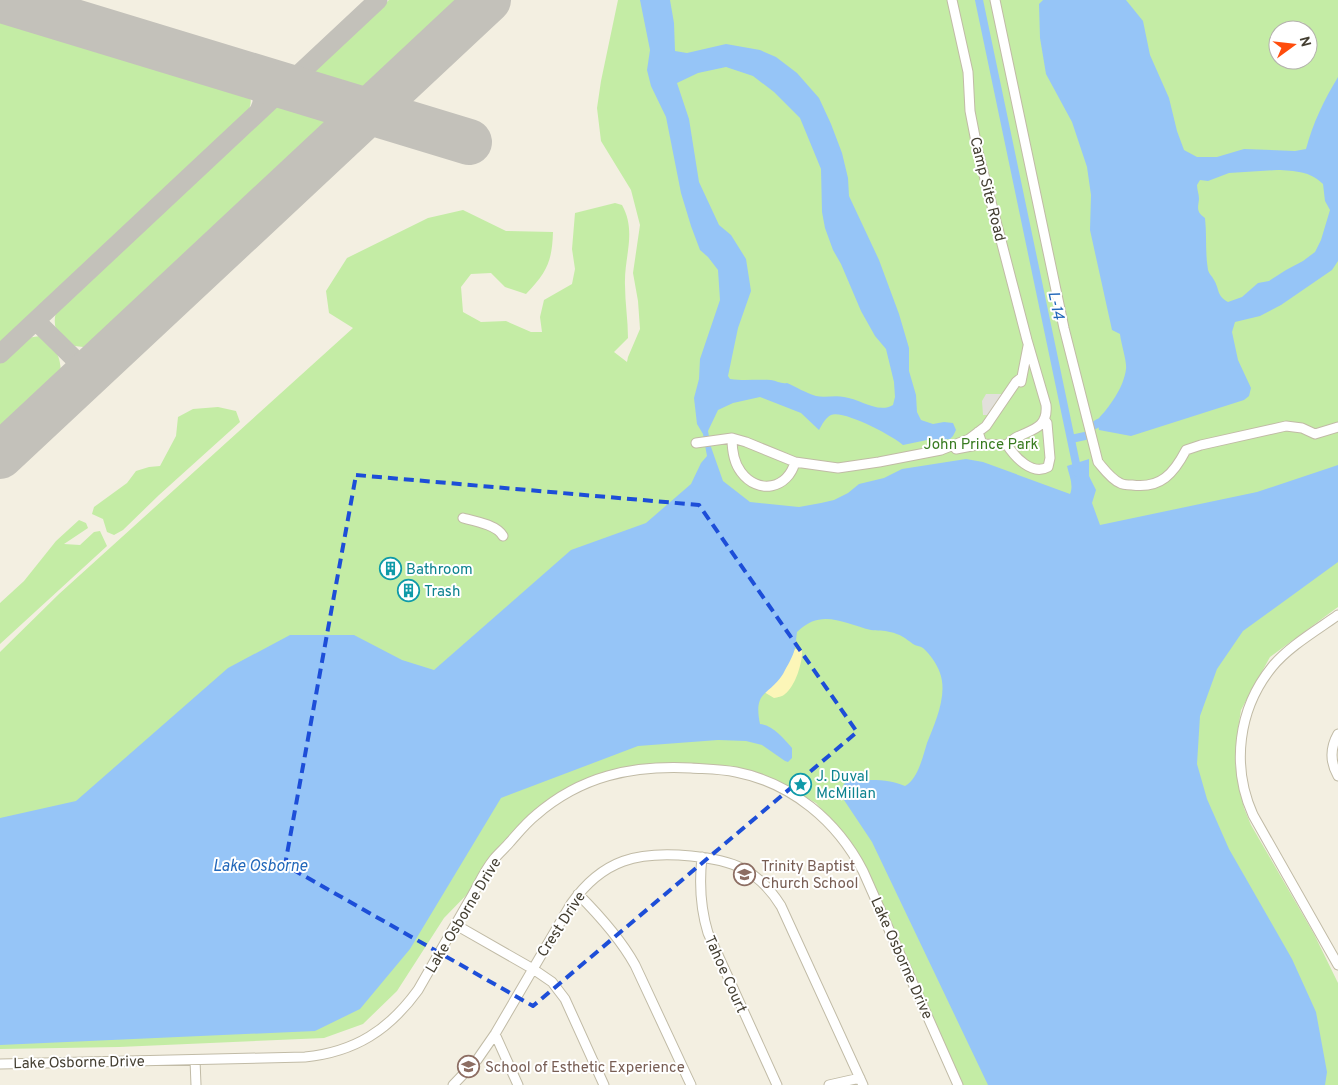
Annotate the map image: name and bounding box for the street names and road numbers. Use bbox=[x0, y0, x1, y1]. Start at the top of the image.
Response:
street label: Camp Site Road bbox=[964, 135, 1009, 244]
street label: Lake Osborne Drive bbox=[422, 855, 506, 977]
street label: Crest Drive bbox=[534, 888, 591, 961]
street label: Lake Osborne Drive bbox=[865, 895, 936, 1023]
street label: Tahoe Court bbox=[699, 933, 750, 1016]
street label: Lake Osborne Drive bbox=[13, 1053, 145, 1074]

